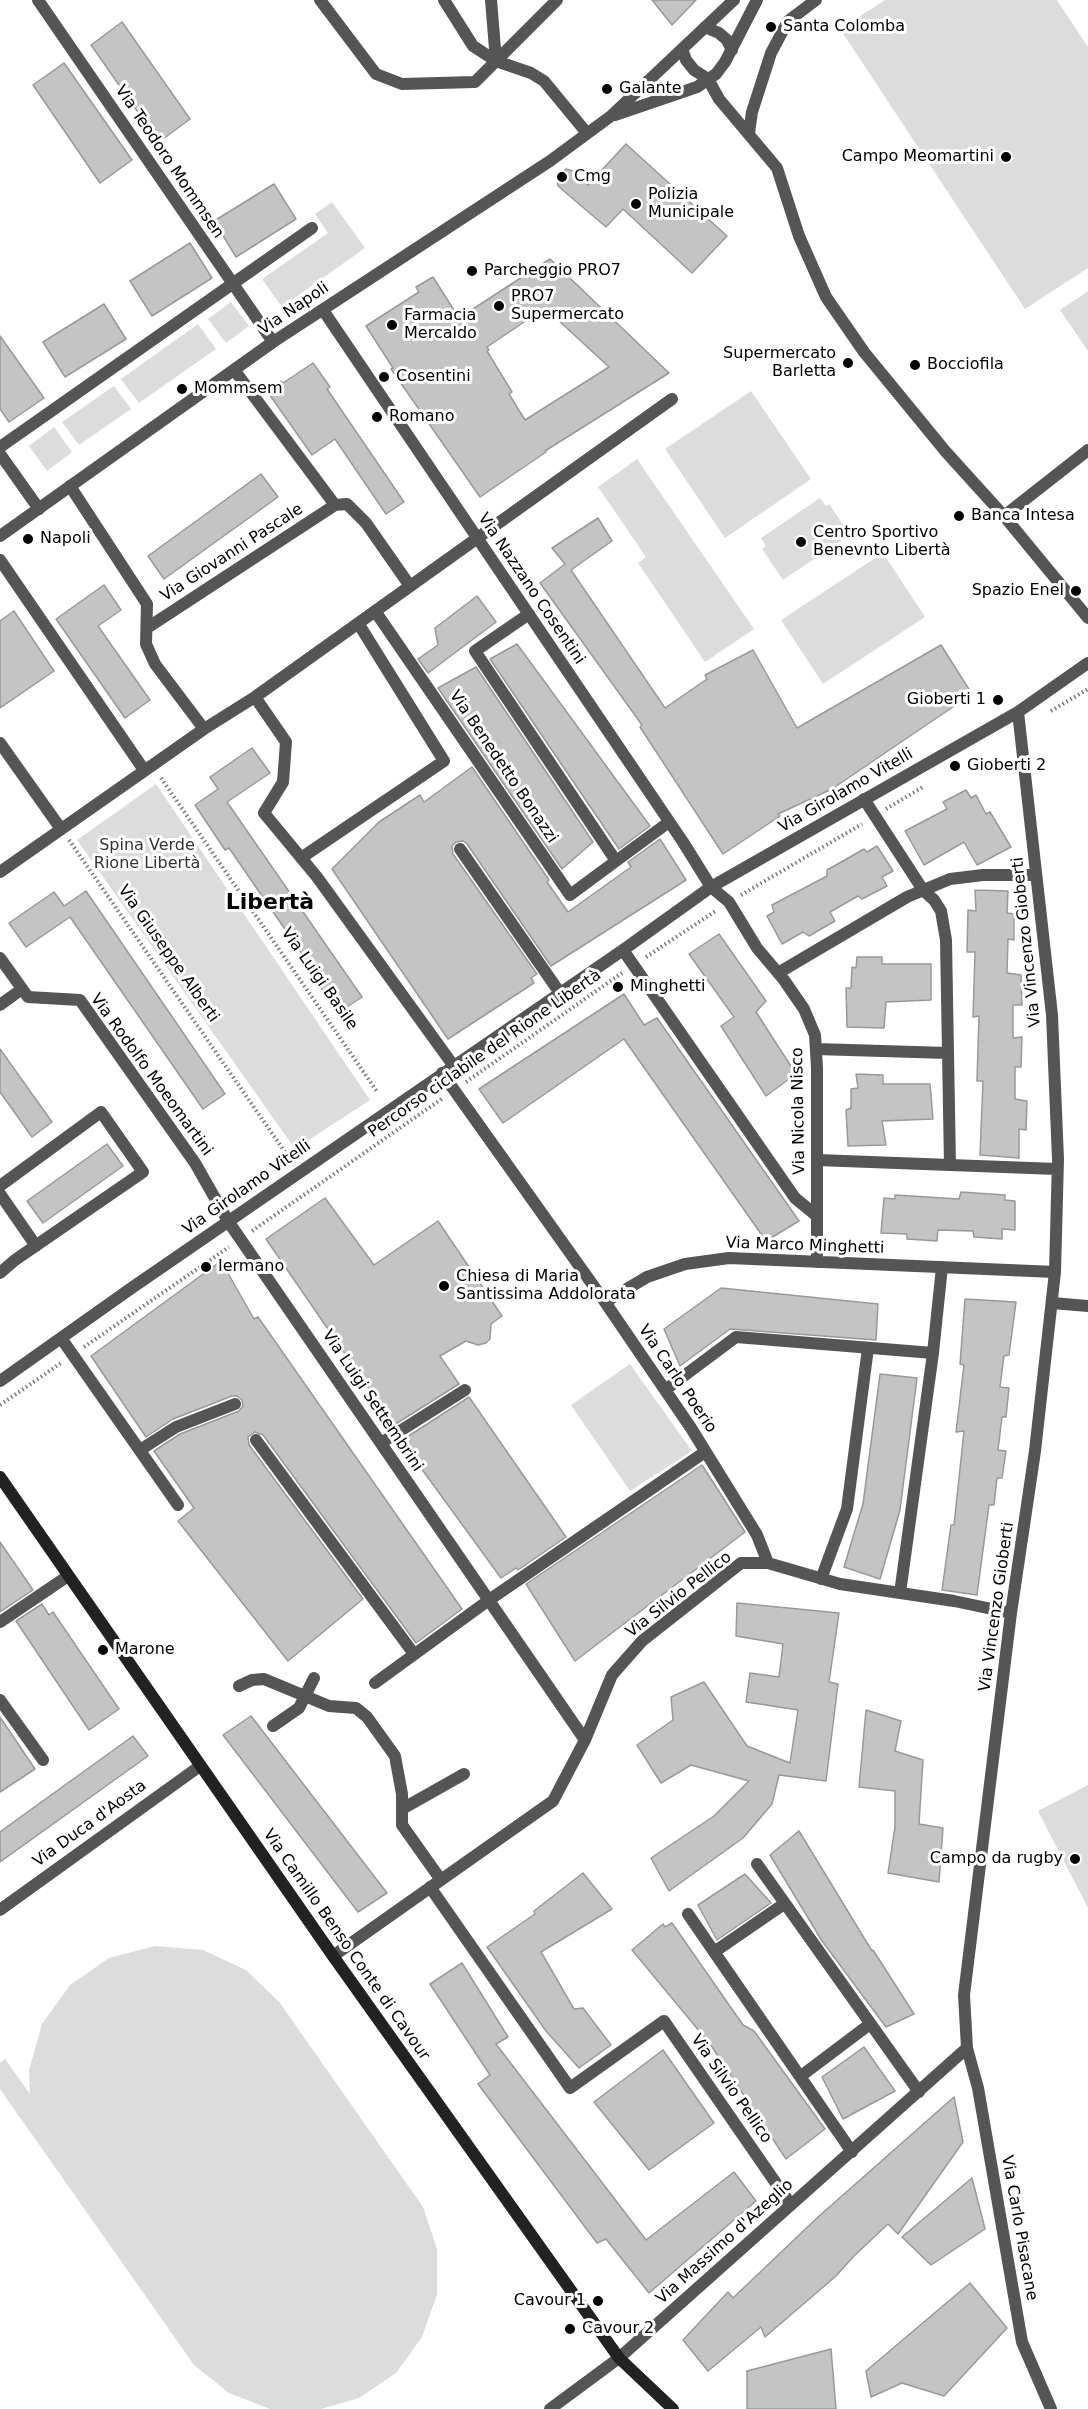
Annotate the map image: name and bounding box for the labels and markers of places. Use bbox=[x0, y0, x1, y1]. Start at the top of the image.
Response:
place label: Santa Colomba bbox=[783, 17, 905, 37]
marker: Santa Colomba bbox=[764, 20, 778, 34]
place label: Galante bbox=[619, 79, 682, 99]
marker: Galante bbox=[600, 82, 614, 96]
place label: Campo Meomartini bbox=[842, 147, 994, 167]
marker: Campo Meomartini bbox=[999, 150, 1013, 164]
place label: Cmg bbox=[574, 167, 611, 187]
marker: Cmg bbox=[555, 170, 569, 184]
place label: Polizia Municipale bbox=[648, 185, 734, 223]
marker: Polizia Municipale bbox=[629, 197, 643, 211]
place label: Parcheggio PRO7 bbox=[484, 261, 621, 281]
marker: Parcheggio PRO7 bbox=[465, 264, 479, 278]
place label: PRO7 Supermercato bbox=[511, 287, 624, 325]
marker: PRO7 Supermercato bbox=[492, 299, 506, 313]
place label: Farmacia Mercaldo bbox=[404, 306, 477, 344]
marker: Farmacia Mercaldo bbox=[385, 318, 399, 332]
place label: Supermercato Barletta bbox=[723, 344, 836, 382]
place label: Bocciofila bbox=[927, 355, 1004, 375]
marker: Supermercato Barletta bbox=[841, 356, 855, 370]
marker: Bocciofila bbox=[908, 358, 922, 372]
place label: Cosentini bbox=[396, 367, 471, 387]
marker: Cosentini bbox=[377, 370, 391, 384]
place label: Mommsem bbox=[194, 379, 283, 399]
marker: Mommsem bbox=[175, 382, 189, 396]
place label: Romano bbox=[389, 407, 455, 427]
marker: Romano bbox=[370, 410, 384, 424]
place label: Banca Intesa bbox=[971, 506, 1075, 526]
marker: Banca Intesa bbox=[952, 509, 966, 523]
place label: Centro Sportivo Benevnto Libertà bbox=[813, 523, 951, 561]
place label: Napoli bbox=[40, 529, 91, 549]
marker: Napoli bbox=[21, 532, 35, 546]
marker: Centro Sportivo Benevnto Libertà bbox=[794, 535, 808, 549]
place label: Spazio Enel bbox=[972, 581, 1064, 601]
marker: Spazio Enel bbox=[1069, 584, 1083, 598]
place label: Gioberti 1 bbox=[907, 690, 986, 710]
marker: Gioberti 1 bbox=[991, 693, 1005, 707]
place label: Gioberti 2 bbox=[967, 756, 1046, 776]
marker: Gioberti 2 bbox=[948, 759, 962, 773]
place label: Minghetti bbox=[630, 977, 706, 997]
marker: Minghetti bbox=[611, 980, 625, 994]
place label: Iermano bbox=[218, 1257, 284, 1277]
marker: Iermano bbox=[199, 1260, 213, 1274]
place label: Chiesa di Maria Santissima Addolorata bbox=[456, 1267, 636, 1305]
marker: Chiesa di Maria Santissima Addolorata bbox=[437, 1279, 451, 1293]
place label: Marone bbox=[115, 1640, 175, 1660]
marker: Marone bbox=[96, 1643, 110, 1657]
place label: Campo da rugby bbox=[930, 1849, 1063, 1869]
marker: Campo da rugby bbox=[1068, 1852, 1082, 1866]
place label: Cavour 1 bbox=[514, 2291, 586, 2311]
marker: Cavour 1 bbox=[591, 2294, 605, 2308]
place label: Cavour 2 bbox=[582, 2319, 654, 2339]
marker: Cavour 2 bbox=[563, 2322, 577, 2336]

